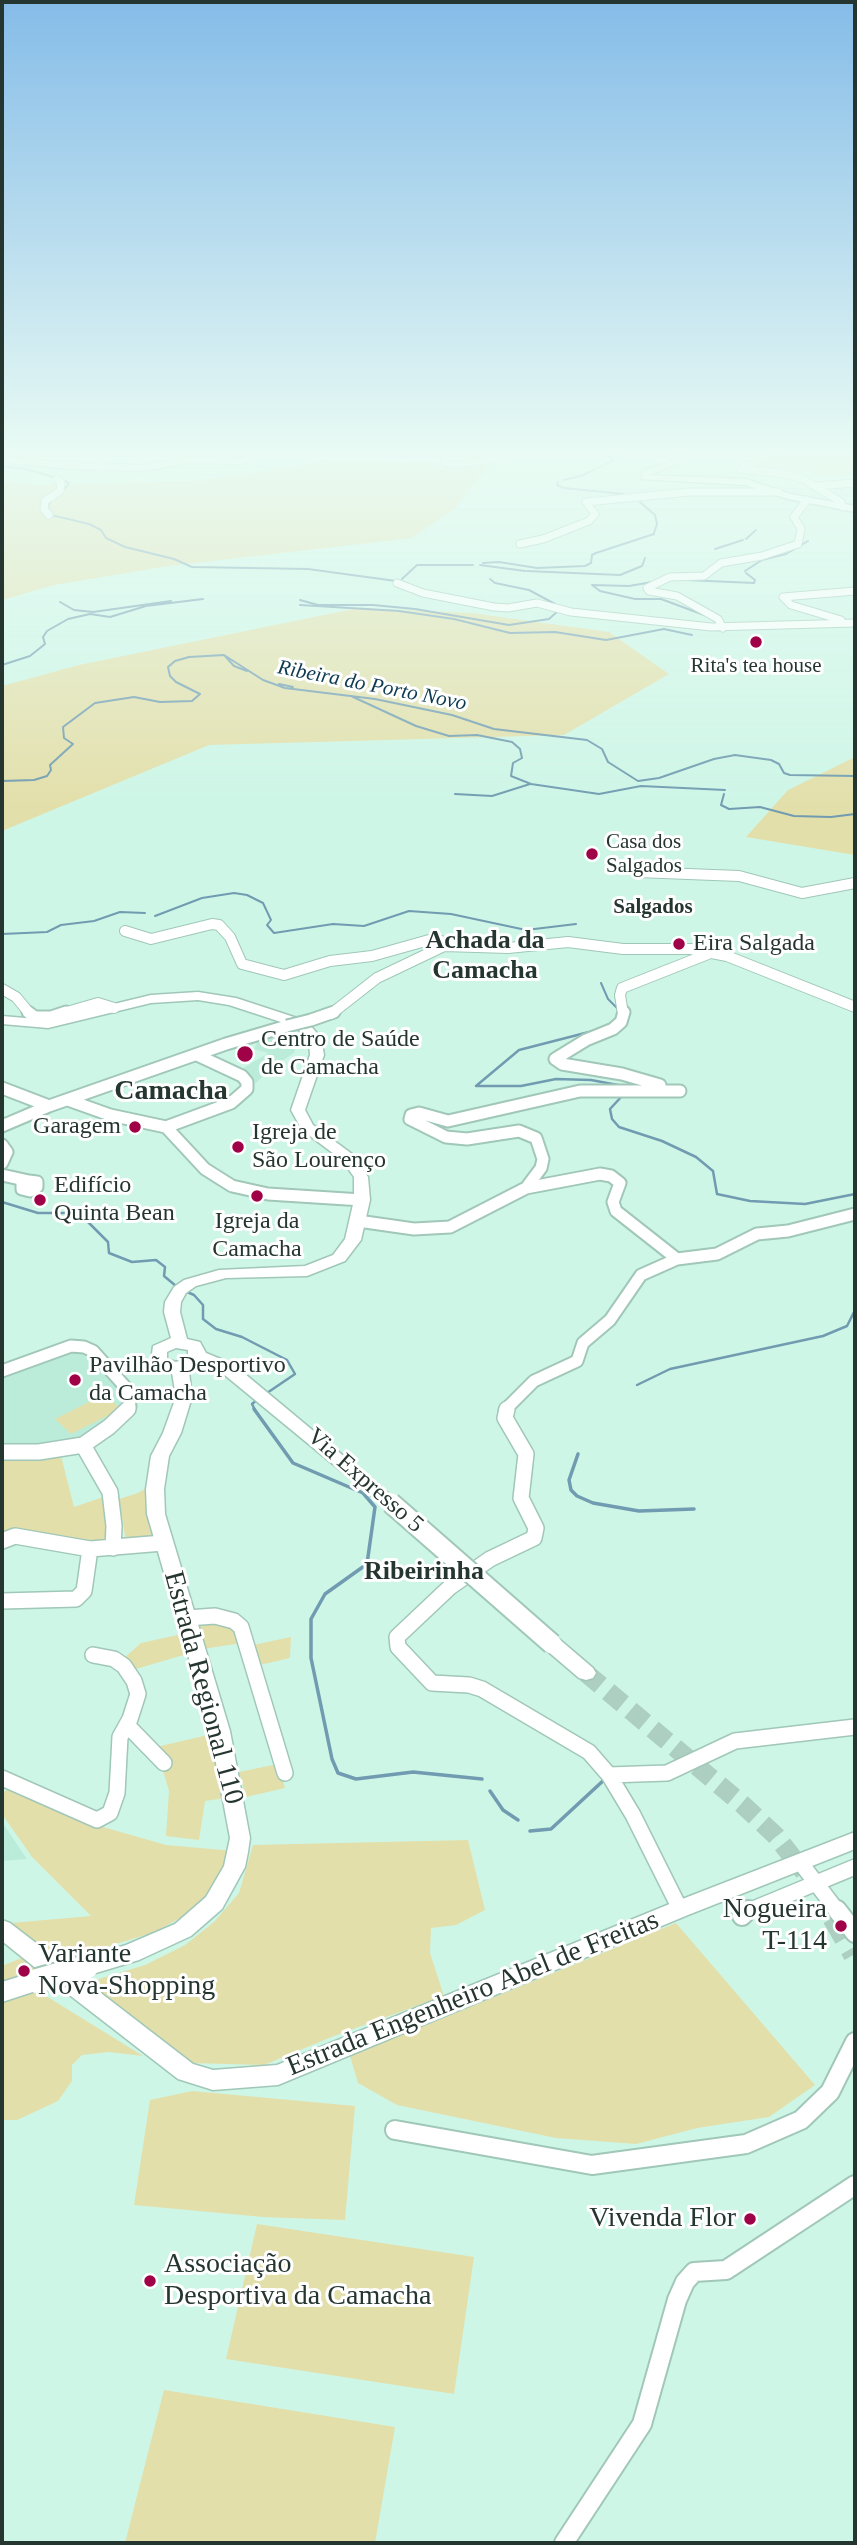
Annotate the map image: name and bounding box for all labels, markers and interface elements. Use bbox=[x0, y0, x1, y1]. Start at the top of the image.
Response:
marker: Rita's tea house bbox=[748, 634, 764, 650]
place label: Rita's tea house bbox=[691, 653, 821, 679]
water label: Ribeira do Porto Novo bbox=[275, 655, 469, 717]
place label: Casa dos Salgados bbox=[606, 829, 682, 879]
marker: Casa dos Salgados bbox=[584, 846, 600, 862]
district label: Salgados bbox=[613, 895, 693, 921]
district label: Achada da Camacha bbox=[425, 925, 545, 986]
place label: Eira Salgada bbox=[693, 930, 815, 958]
marker: Eira Salgada bbox=[671, 936, 687, 952]
place label: Centro de Saúde de Camacha bbox=[261, 1026, 420, 1082]
marker: Centro de Saúde de Camacha bbox=[235, 1044, 255, 1064]
district label: Camacha bbox=[114, 1075, 228, 1109]
place label: Garagem bbox=[33, 1113, 121, 1141]
marker: Garagem bbox=[127, 1119, 143, 1135]
place label: Igreja de São Lourenço bbox=[252, 1119, 386, 1175]
marker: Igreja de São Lourenço bbox=[230, 1139, 246, 1155]
place label: Edifício Quinta Bean bbox=[54, 1172, 175, 1228]
marker: Igreja da Camacha bbox=[249, 1188, 265, 1204]
marker: Edifício Quinta Bean bbox=[32, 1192, 48, 1208]
place label: Igreja da Camacha bbox=[212, 1208, 302, 1264]
place label: Pavilhão Desportivo da Camacha bbox=[89, 1352, 286, 1408]
marker: Pavilhão Desportivo da Camacha bbox=[67, 1372, 83, 1388]
street label: Via Expresso 5 bbox=[301, 1423, 429, 1539]
district label: Ribeirinha bbox=[364, 1556, 484, 1588]
street label: Estrada Regional 110 bbox=[156, 1568, 250, 1808]
place label: Nogueira T-114 bbox=[723, 1893, 827, 1959]
street label: Estrada Engenheiro Abel de Freitas bbox=[282, 1904, 664, 2084]
marker: Nogueira T-114 bbox=[833, 1918, 849, 1934]
place label: Variante Nova-Shopping bbox=[38, 1938, 215, 2004]
marker: Variante Nova-Shopping bbox=[16, 1963, 32, 1979]
place label: Vivenda Flor bbox=[589, 2202, 736, 2236]
marker: Vivenda Flor bbox=[742, 2211, 758, 2227]
place label: Associação Desportiva da Camacha bbox=[164, 2248, 431, 2314]
marker: Associação Desportiva da Camacha bbox=[142, 2273, 158, 2289]

